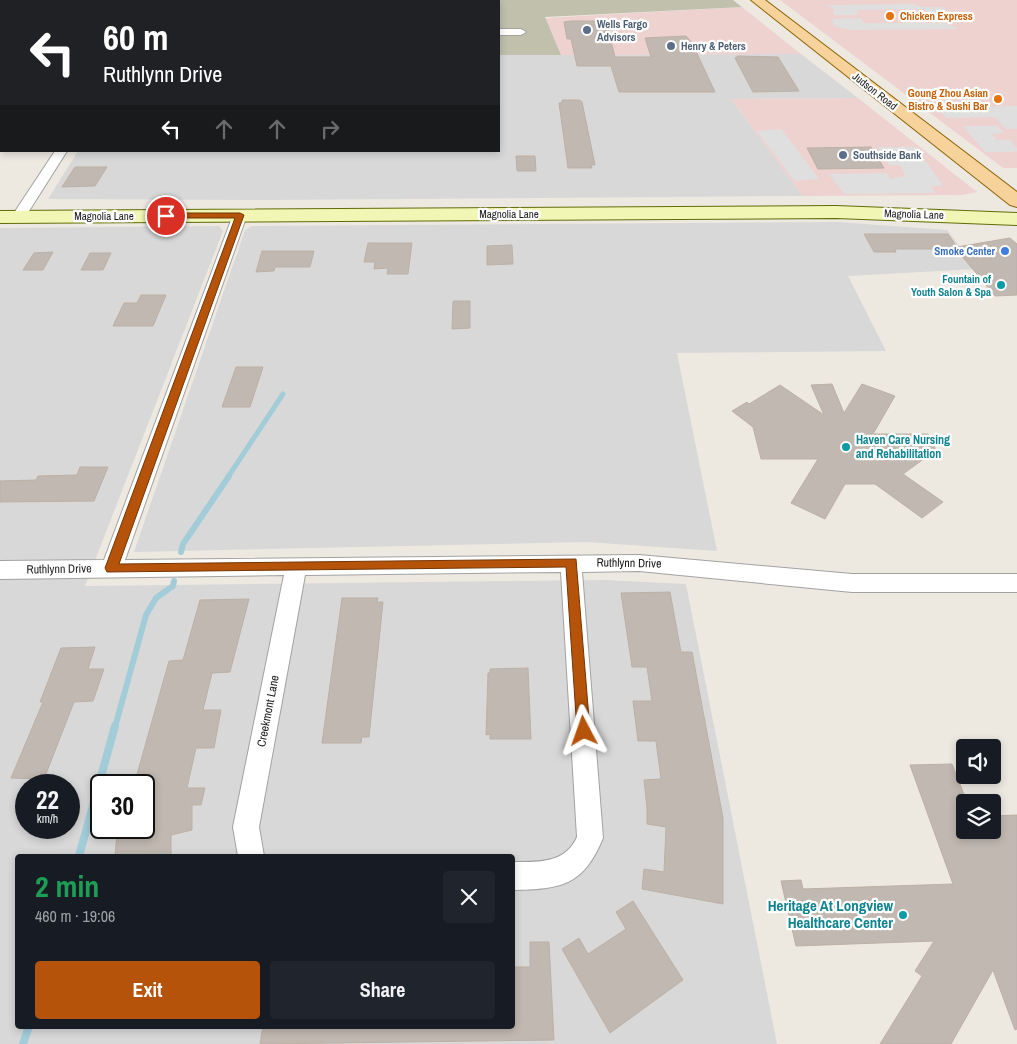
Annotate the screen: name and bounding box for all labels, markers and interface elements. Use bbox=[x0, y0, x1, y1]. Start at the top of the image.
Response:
place label: Chicken Express bbox=[900, 9, 973, 23]
marker: Chicken Express bbox=[884, 10, 896, 22]
text: 60 m bbox=[103, 14, 168, 61]
place label: Wells Fargo Advisors bbox=[597, 17, 648, 44]
icon: left bbox=[20, 20, 85, 85]
marker: Wells Fargo Advisors bbox=[581, 24, 593, 36]
place label: Henry & Peters bbox=[681, 39, 746, 53]
marker: Henry & Peters bbox=[665, 40, 677, 52]
text: Ruthlynn Drive bbox=[103, 59, 222, 89]
street label: Judson Road bbox=[850, 69, 900, 113]
place label: Goung Zhou Asian Bistro & Sushi Bar bbox=[908, 86, 988, 113]
marker: Goung Zhou Asian Bistro & Sushi Bar bbox=[992, 93, 1004, 105]
icon: left bbox=[157, 115, 185, 143]
icon: ahead bbox=[210, 115, 238, 143]
icon: ahead bbox=[263, 115, 291, 143]
icon: right bbox=[316, 115, 344, 143]
place label: Southside Bank bbox=[853, 148, 922, 162]
marker: Southside Bank bbox=[837, 149, 849, 161]
pin bbox=[145, 195, 187, 237]
icon: arrive bbox=[152, 202, 180, 230]
street label: Magnolia Lane bbox=[884, 206, 944, 222]
street label: Magnolia Lane bbox=[479, 207, 539, 221]
street label: Magnolia Lane bbox=[74, 209, 134, 223]
place label: Smoke Center bbox=[934, 244, 995, 258]
marker: Smoke Center bbox=[999, 245, 1011, 257]
place label: Fountain of Youth Salon & Spa bbox=[911, 272, 991, 299]
marker: Fountain of Youth Salon & Spa bbox=[995, 279, 1007, 291]
place label: Haven Care Nursing and Rehabilitation bbox=[856, 432, 950, 462]
marker: Haven Care Nursing and Rehabilitation bbox=[840, 441, 852, 453]
street label: Ruthlynn Drive bbox=[596, 554, 662, 572]
street label: Ruthlynn Drive bbox=[26, 560, 92, 578]
street label: Creekmont Lane bbox=[253, 674, 283, 748]
position arrow bbox=[557, 704, 609, 756]
map controls bbox=[956, 739, 1001, 839]
button: sound bbox=[956, 739, 1001, 784]
speed limit sign: 30 bbox=[90, 774, 155, 839]
text: 22 bbox=[36, 783, 59, 817]
button: layers bbox=[956, 794, 1001, 839]
text: km/h bbox=[37, 811, 58, 827]
text: 2 min bbox=[35, 866, 99, 906]
button: close bbox=[443, 871, 495, 923]
place label: Heritage At Longview Healthcare Center bbox=[768, 895, 893, 933]
text: 460 m · 19:06 bbox=[35, 905, 115, 927]
marker: Heritage At Longview Healthcare Center bbox=[897, 909, 909, 921]
button: Exit bbox=[35, 961, 260, 1019]
button: Share bbox=[270, 961, 495, 1019]

